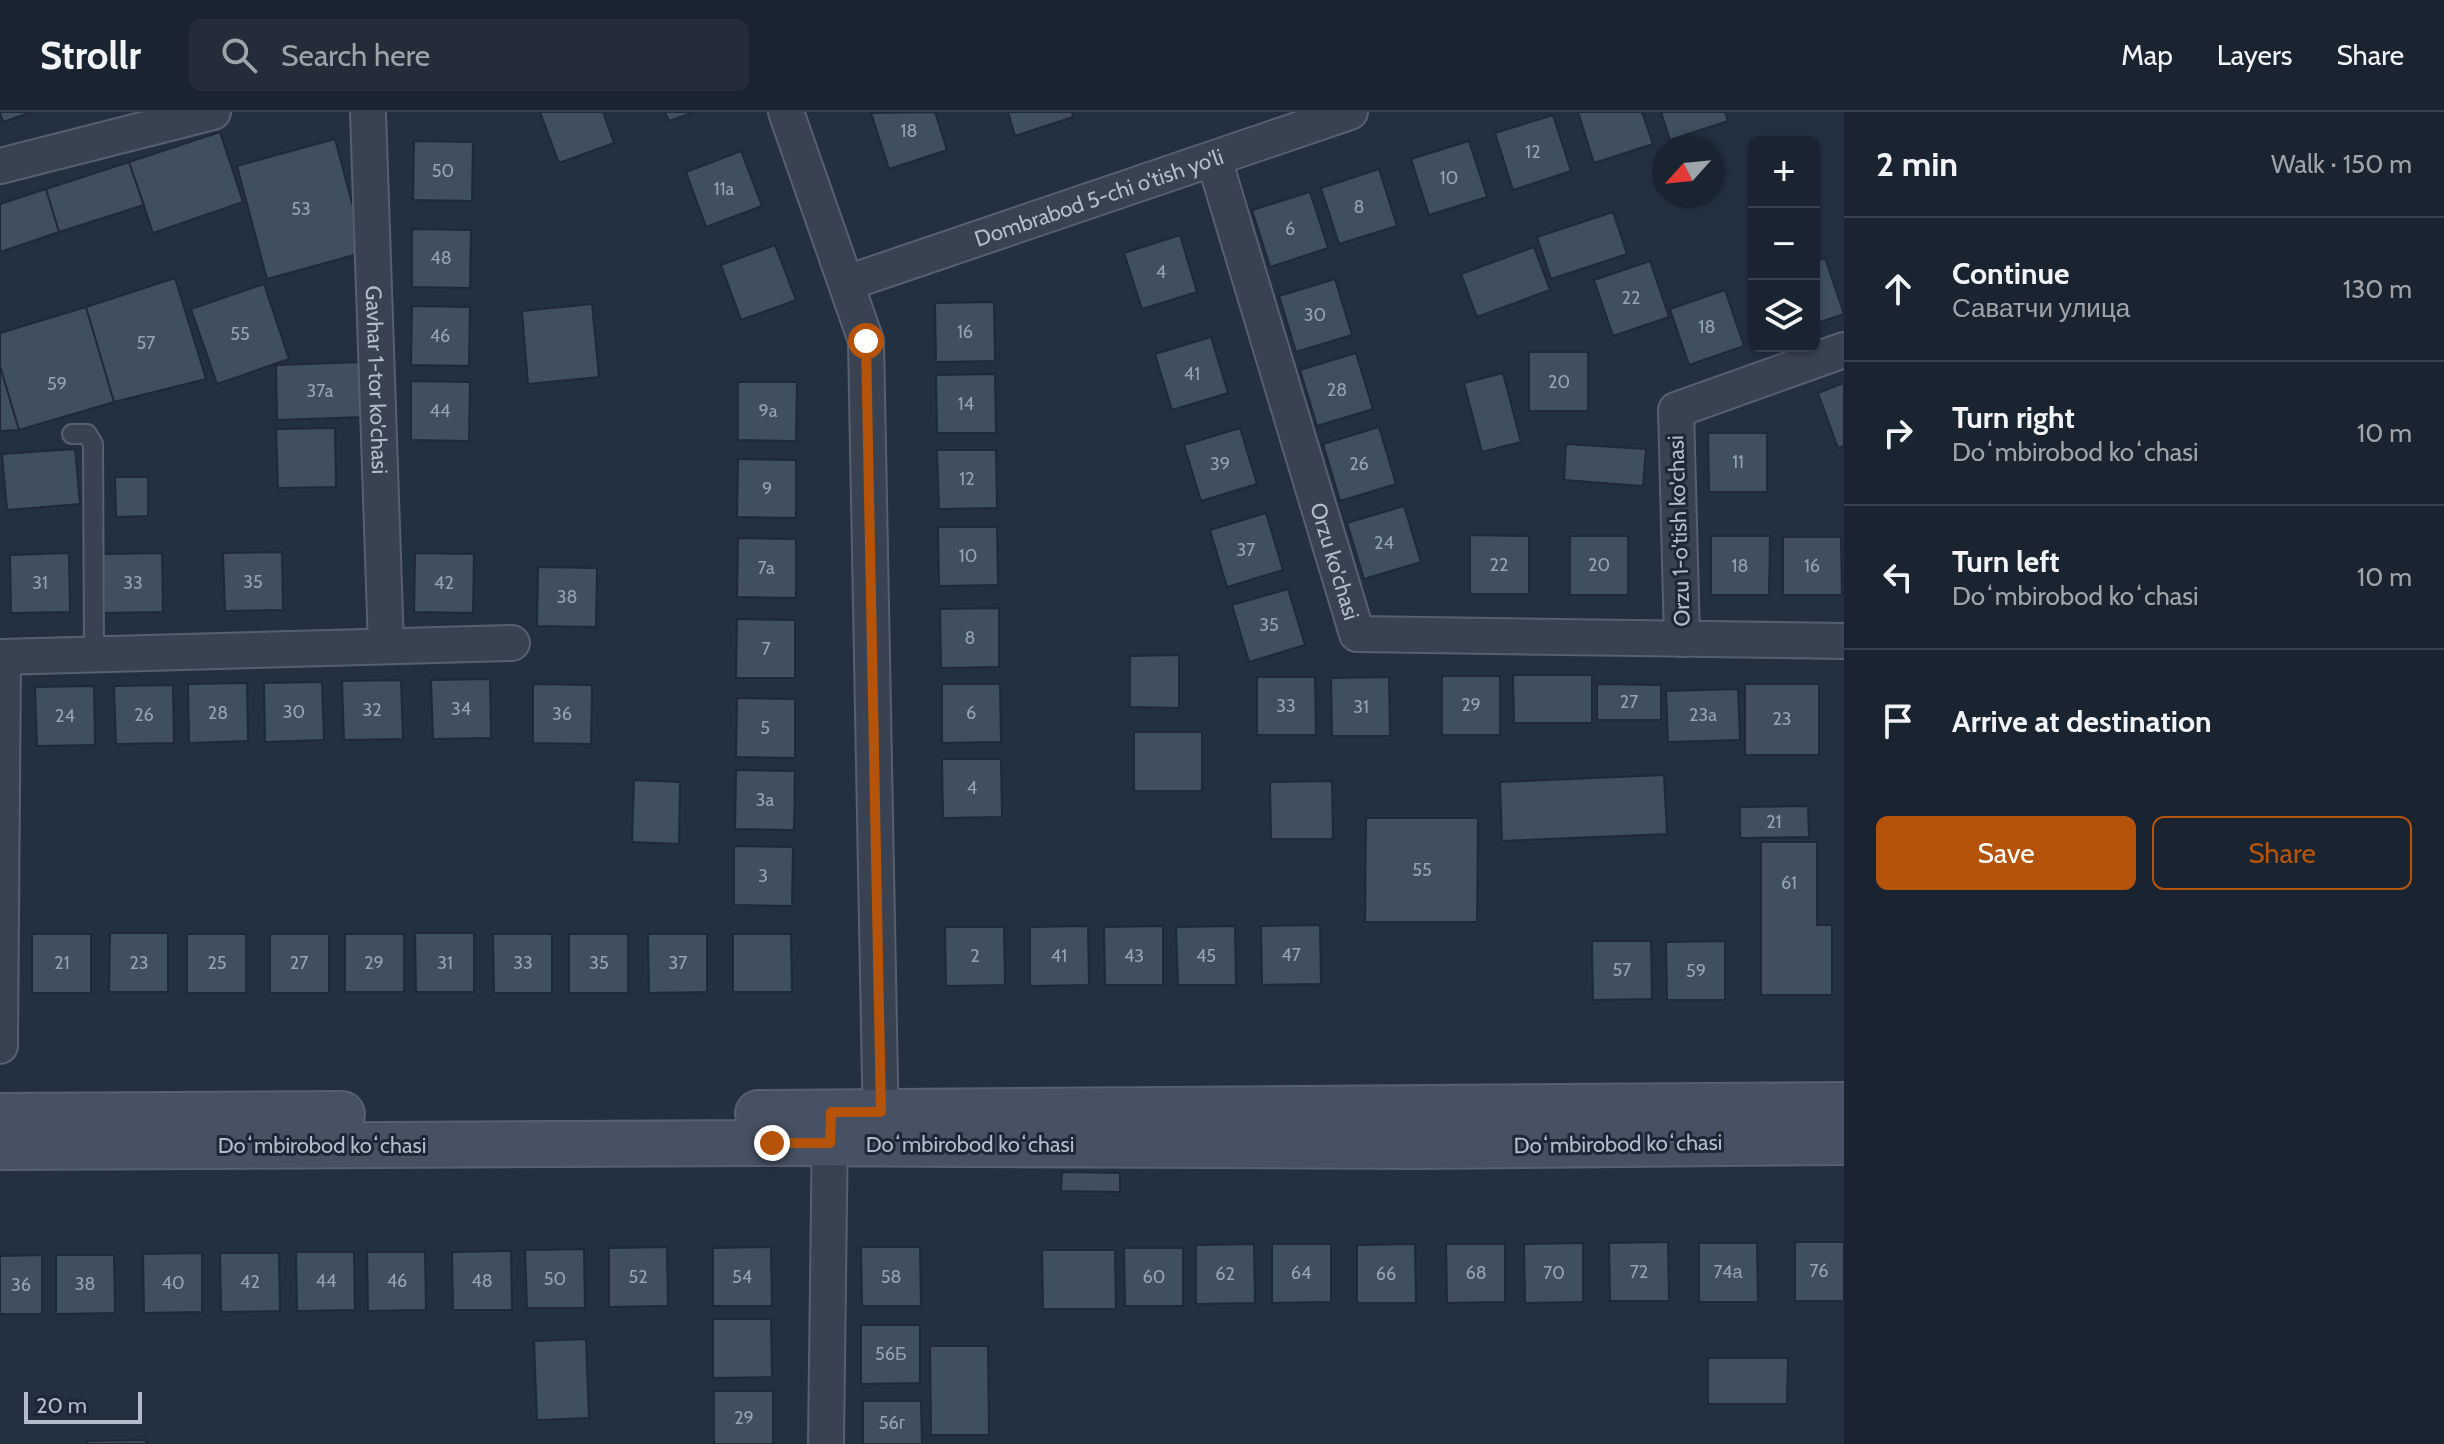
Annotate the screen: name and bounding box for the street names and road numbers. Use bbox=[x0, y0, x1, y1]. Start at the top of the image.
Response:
street label: Dombrabod 5-chi o'tish yo'li bbox=[971, 143, 1227, 252]
street label: Gavhar 1-tor ko'chasi bbox=[360, 285, 394, 475]
street label: Orzu 1-o'tish ko'chasi bbox=[1662, 435, 1696, 627]
street label: Orzu ko'chasi bbox=[1305, 499, 1365, 623]
street label: Doʻmbirobod koʻchasi bbox=[1513, 1129, 1723, 1159]
street label: Doʻmbirobod koʻchasi bbox=[866, 1131, 1074, 1158]
street label: Doʻmbirobod koʻchasi bbox=[218, 1132, 426, 1159]

